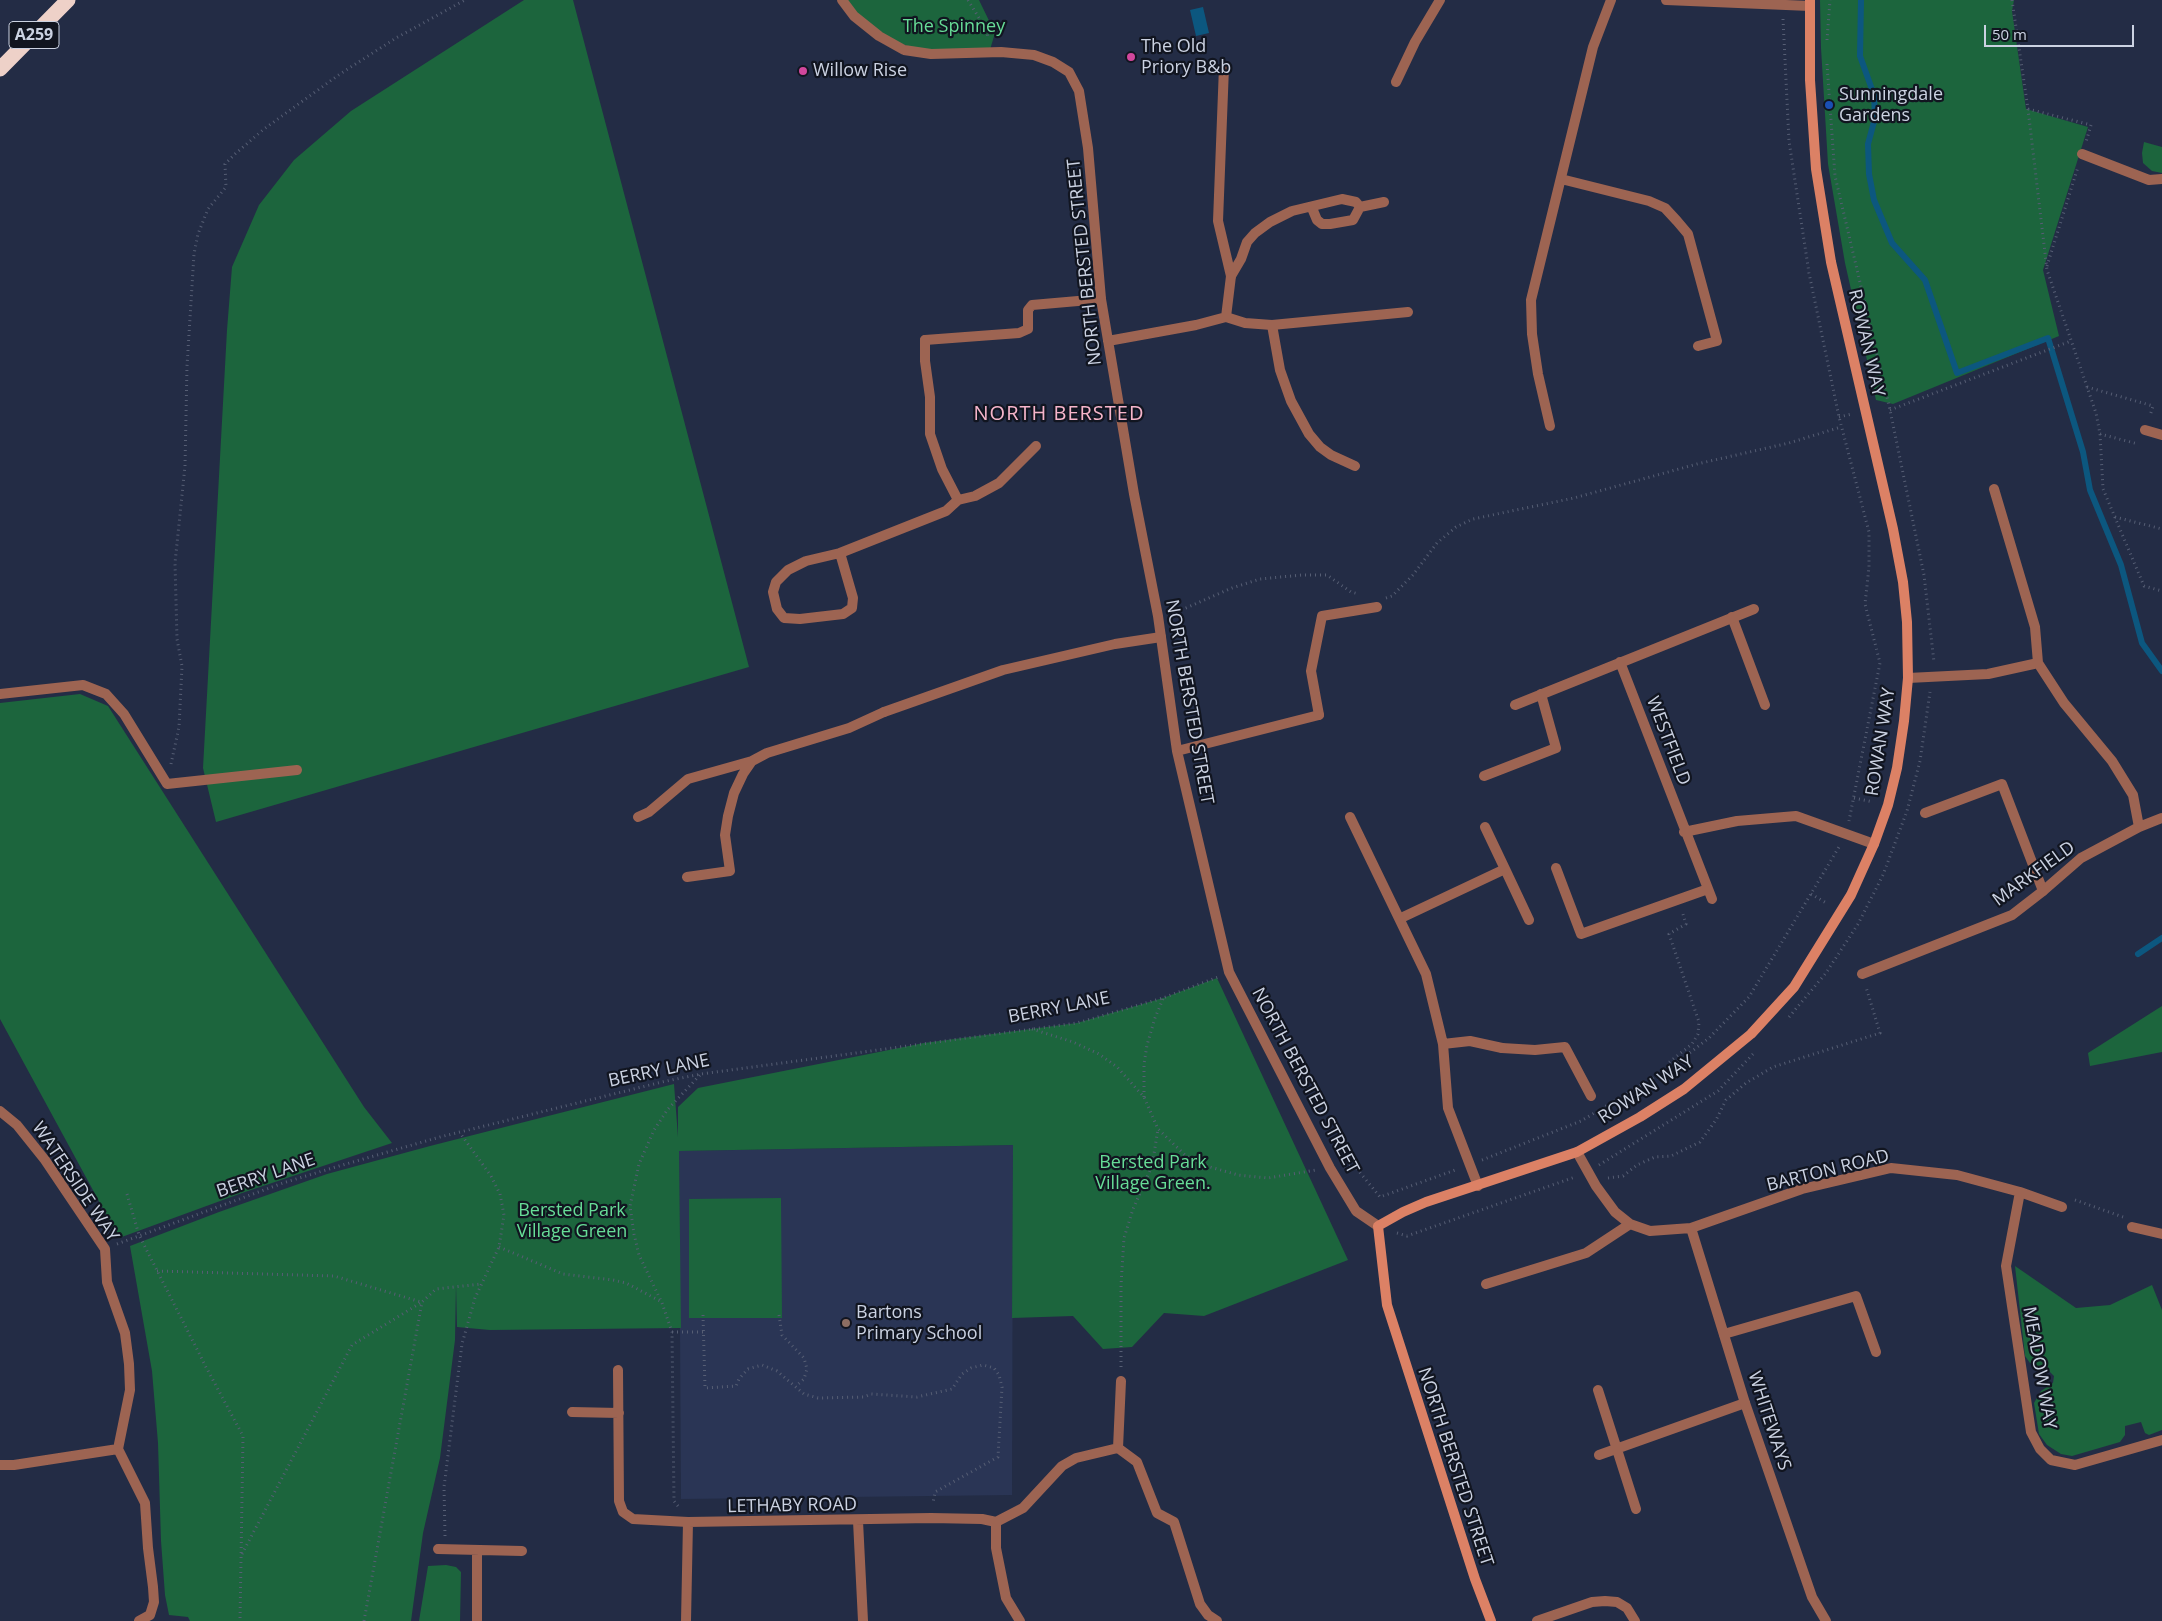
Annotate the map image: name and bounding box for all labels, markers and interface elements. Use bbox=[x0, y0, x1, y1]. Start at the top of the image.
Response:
scale bar bbox=[1987, 15, 2137, 47]
park label: The Spinney bbox=[903, 16, 1005, 38]
road number: A259 bbox=[9, 22, 59, 48]
text: 50 m bbox=[1992, 24, 2027, 44]
place label: The Old Priory B&b bbox=[1141, 36, 1231, 78]
marker: The Old Priory B&b bbox=[1125, 51, 1137, 63]
place label: Willow Rise bbox=[813, 60, 907, 82]
marker: Willow Rise bbox=[797, 65, 809, 77]
place label: Sunningdale Gardens bbox=[1839, 84, 1943, 126]
marker: Sunningdale Gardens bbox=[1823, 99, 1835, 111]
street label: NORTH BERSTED STREET bbox=[1063, 158, 1107, 366]
street label: ROWAN WAY bbox=[1843, 287, 1889, 399]
district label: NORTH BERSTED bbox=[972, 402, 1146, 426]
street label: NORTH BERSTED STREET bbox=[1160, 598, 1218, 806]
street label: ROWAN WAY bbox=[1862, 686, 1900, 798]
street label: WESTFIELD bbox=[1641, 694, 1695, 788]
street label: MARKFIELD bbox=[1989, 837, 2079, 911]
street label: NORTH BERSTED STREET bbox=[1247, 984, 1363, 1178]
street label: BERRY LANE bbox=[1006, 988, 1112, 1028]
street label: BERRY LANE bbox=[606, 1050, 712, 1092]
street label: ROWAN WAY bbox=[1594, 1051, 1698, 1129]
street label: WATERSIDE WAY bbox=[27, 1118, 123, 1246]
street label: BARTON ROAD bbox=[1764, 1145, 1892, 1197]
street label: BERRY LANE bbox=[214, 1149, 318, 1203]
park label: Bersted Park Village Green. bbox=[1095, 1152, 1211, 1194]
park label: Bersted Park Village Green bbox=[517, 1200, 627, 1242]
place label: Bartons Primary School bbox=[856, 1302, 982, 1345]
street label: MEADOW WAY bbox=[2018, 1305, 2060, 1431]
marker: Bartons Primary School bbox=[840, 1317, 852, 1329]
street label: NORTH BERSTED STREET bbox=[1413, 1365, 1497, 1569]
street label: WHITEWAYS bbox=[1743, 1369, 1795, 1473]
street label: LETHABY ROAD bbox=[727, 1494, 857, 1518]

